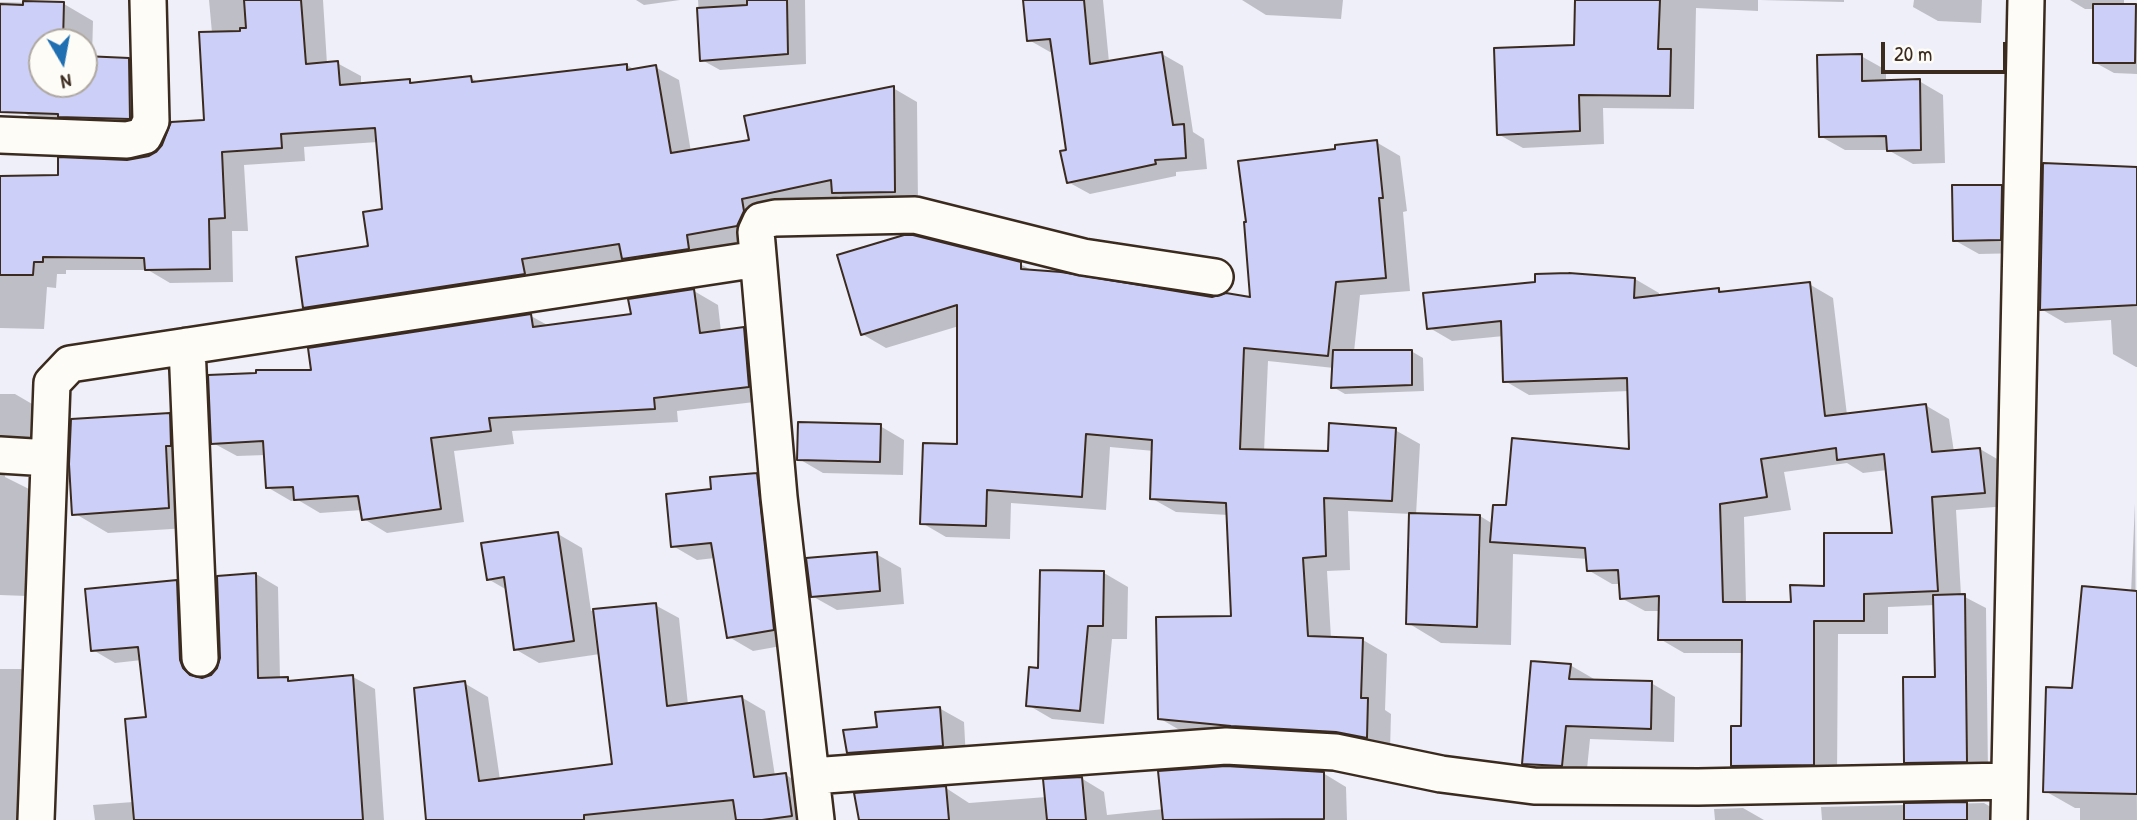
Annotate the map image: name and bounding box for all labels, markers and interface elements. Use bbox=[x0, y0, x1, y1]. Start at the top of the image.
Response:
north arrow bbox=[28, 28, 98, 98]
scale bar bbox=[1885, 28, 2011, 72]
text: 20 m bbox=[1894, 39, 1932, 68]
text: N bbox=[59, 68, 74, 95]

